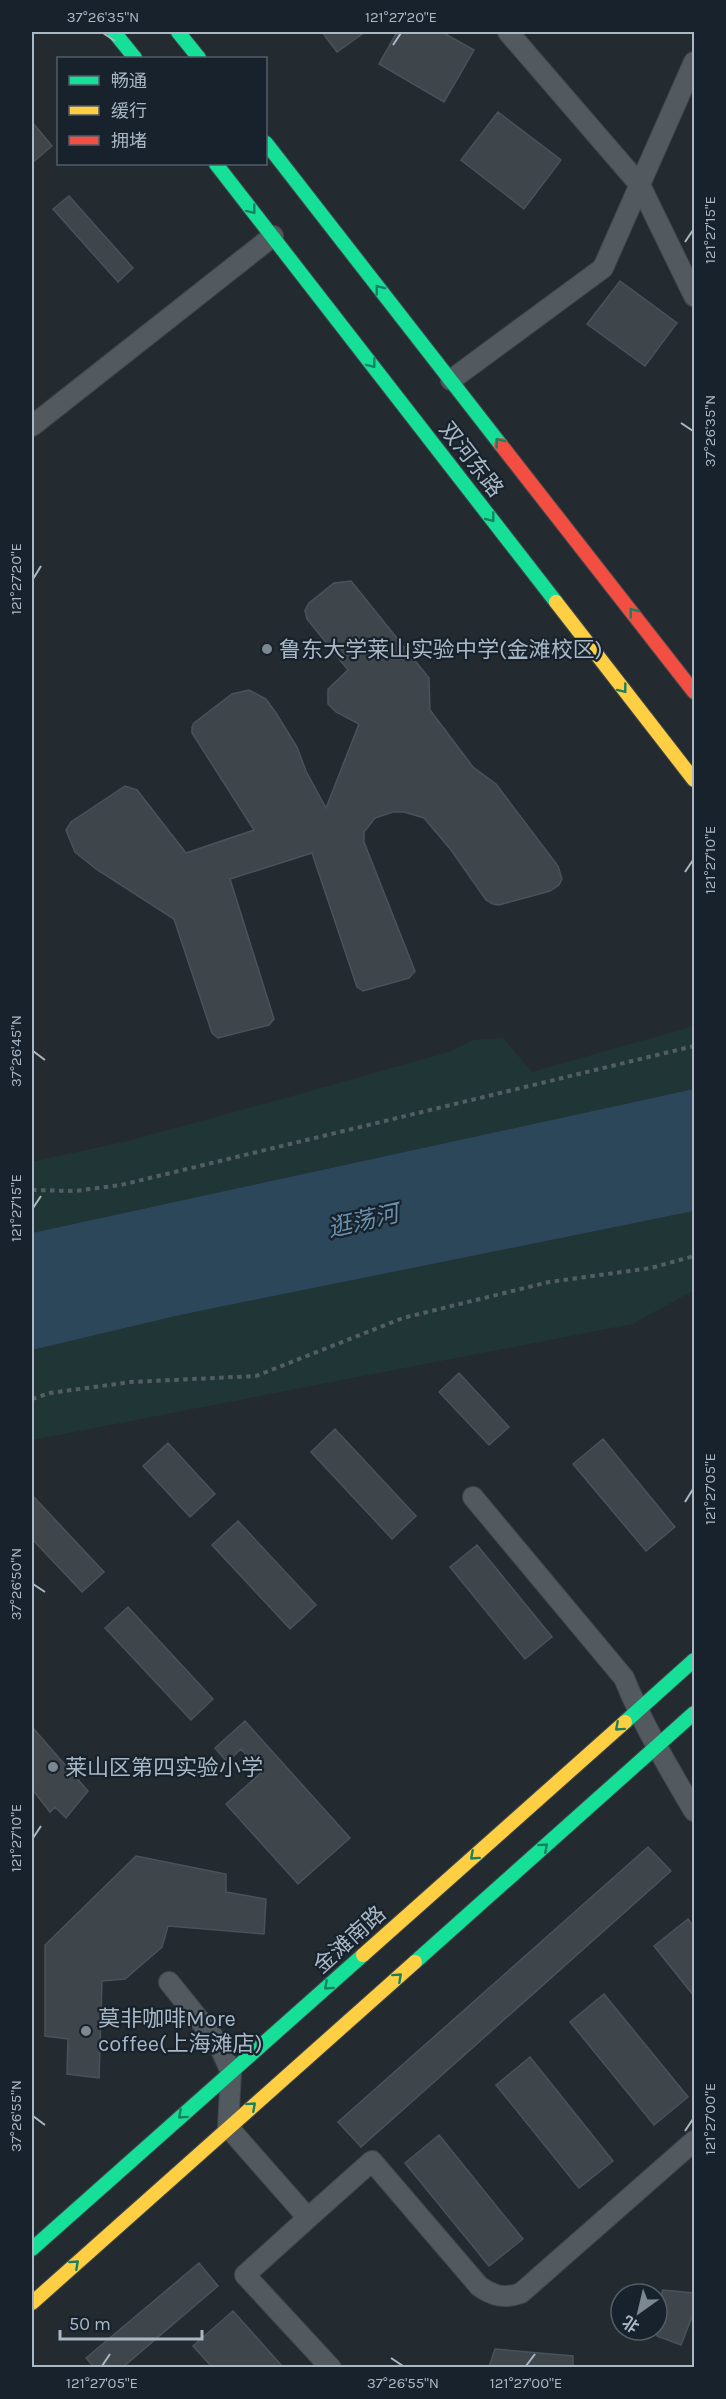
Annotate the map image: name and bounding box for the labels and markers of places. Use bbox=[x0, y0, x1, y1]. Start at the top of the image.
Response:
place label: 鲁东大学莱山实验中学(金滩校区) bbox=[279, 637, 603, 663]
marker: 鲁东大学莱山实验中学(金滩校区) bbox=[260, 642, 274, 656]
place label: 莱山区第四实验小学 bbox=[65, 1755, 263, 1781]
marker: 莱山区第四实验小学 bbox=[46, 1760, 60, 1774]
place label: 莫非咖啡More coffee(上海滩店) bbox=[98, 2006, 263, 2057]
marker: 莫非咖啡More coffee(上海滩店) bbox=[79, 2024, 93, 2038]

